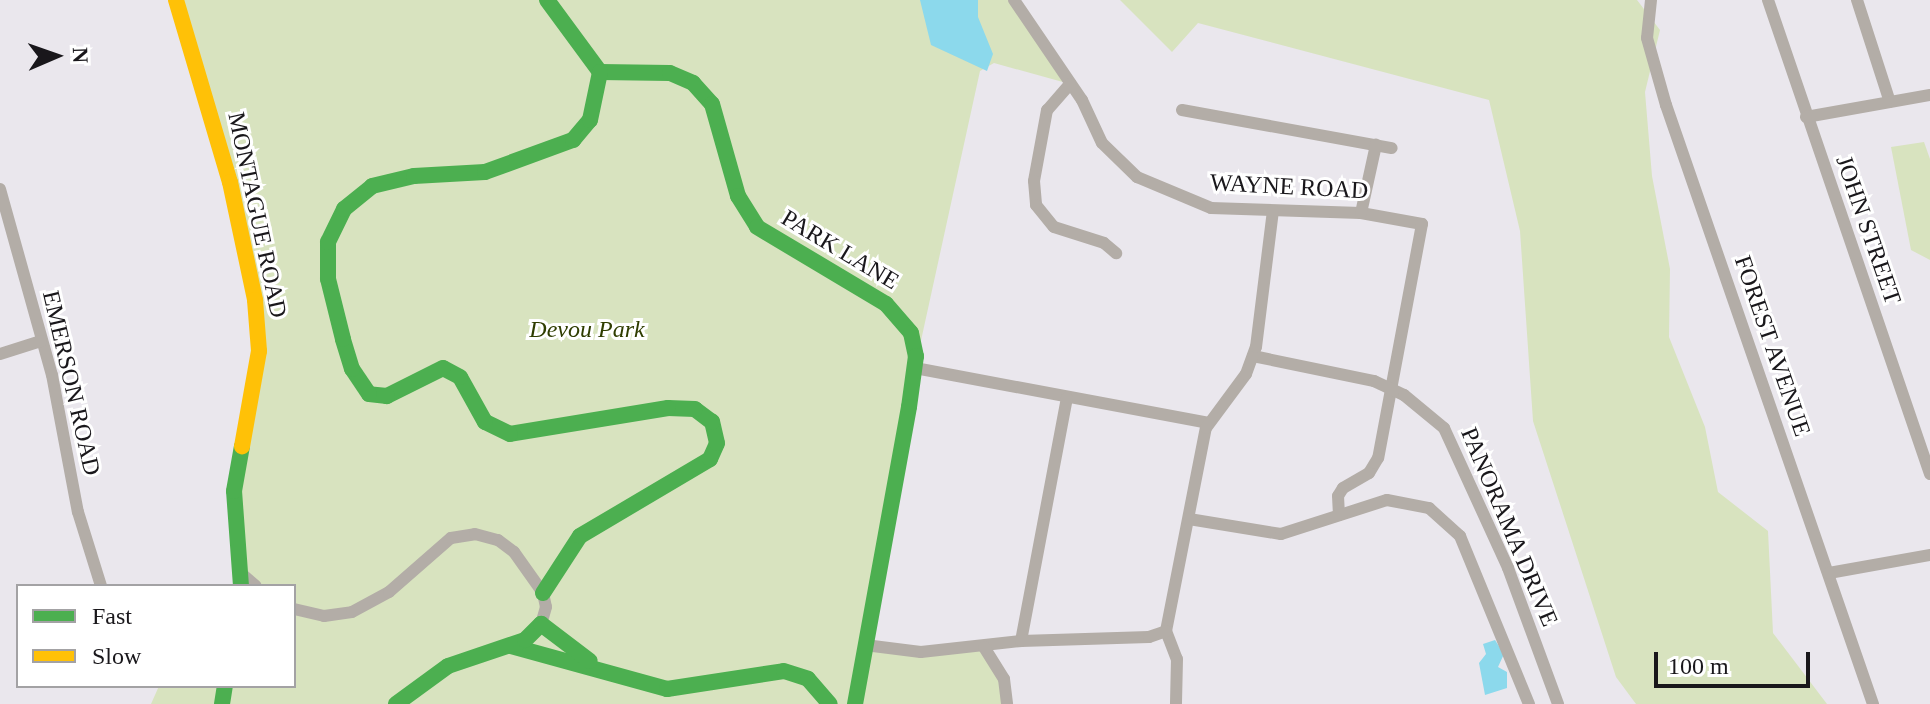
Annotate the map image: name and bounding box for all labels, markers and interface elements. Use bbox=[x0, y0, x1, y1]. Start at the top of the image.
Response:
north arrow bbox=[16, 16, 96, 96]
text: N bbox=[68, 47, 93, 64]
street label: MONTAGUE ROAD bbox=[221, 110, 293, 320]
street label: JOHN STREET bbox=[1829, 152, 1907, 308]
street label: WAYNE ROAD bbox=[1209, 168, 1369, 206]
street label: PARK LANE bbox=[776, 204, 904, 296]
street label: FOREST AVENUE bbox=[1727, 251, 1817, 441]
street label: EMERSON ROAD bbox=[36, 288, 106, 478]
park label: Devou Park bbox=[529, 316, 645, 344]
street label: PANORAMA DRIVE bbox=[1454, 423, 1564, 631]
legend bbox=[16, 584, 296, 688]
text: Fast bbox=[92, 603, 132, 629]
scale bar bbox=[1658, 636, 1814, 686]
text: Slow bbox=[92, 643, 141, 669]
text: 100 m bbox=[1668, 653, 1729, 679]

